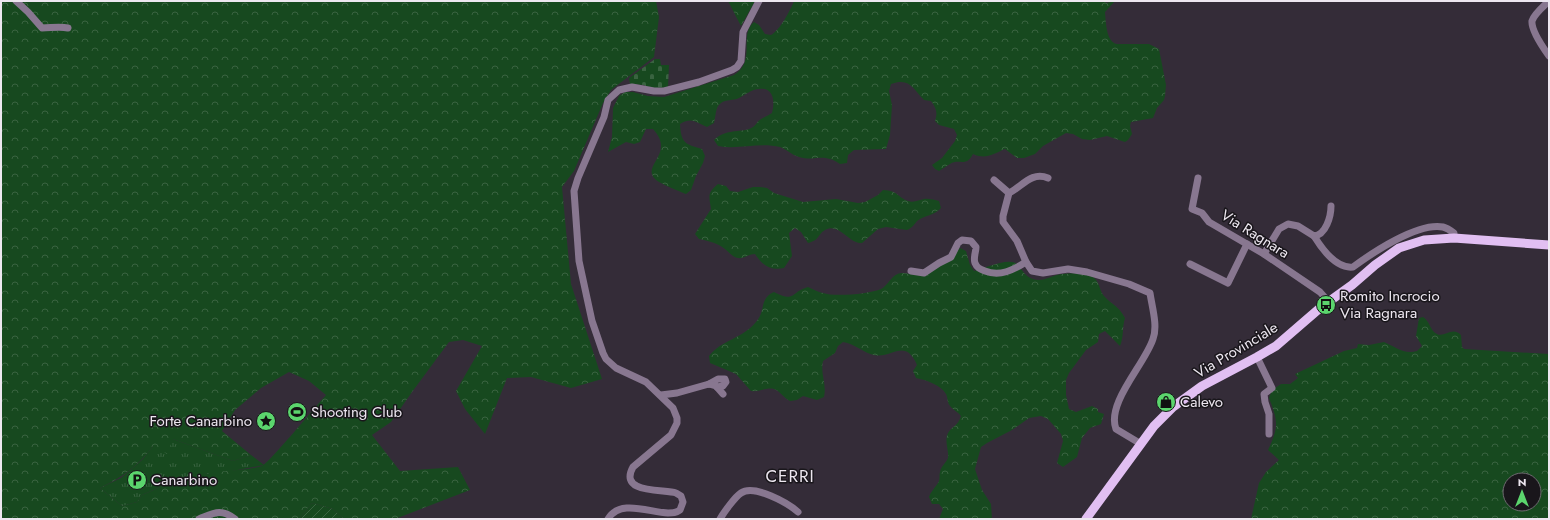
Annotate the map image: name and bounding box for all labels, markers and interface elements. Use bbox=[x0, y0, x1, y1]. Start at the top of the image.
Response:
street label: Via Ragnara bbox=[1216, 204, 1294, 264]
place label: Romito Incrocio Via Ragnara bbox=[1340, 285, 1440, 324]
bus stop icon: Romito Incrocio Via Ragnara bbox=[1315, 294, 1337, 316]
street label: Via Provinciale bbox=[1190, 316, 1282, 384]
shop icon: Calevo bbox=[1155, 391, 1177, 413]
place label: Calevo bbox=[1180, 391, 1223, 413]
sports icon: Shooting Club bbox=[286, 401, 308, 423]
place label: Shooting Club bbox=[311, 401, 403, 423]
place label: Forte Canarbino bbox=[150, 410, 252, 432]
place icon: Forte Canarbino bbox=[255, 410, 277, 432]
district label: CERRI bbox=[765, 464, 815, 488]
parking icon: Canarbino bbox=[126, 469, 148, 491]
place label: Canarbino bbox=[151, 469, 217, 491]
north arrow bbox=[1502, 472, 1542, 512]
text: N bbox=[1518, 474, 1526, 490]

